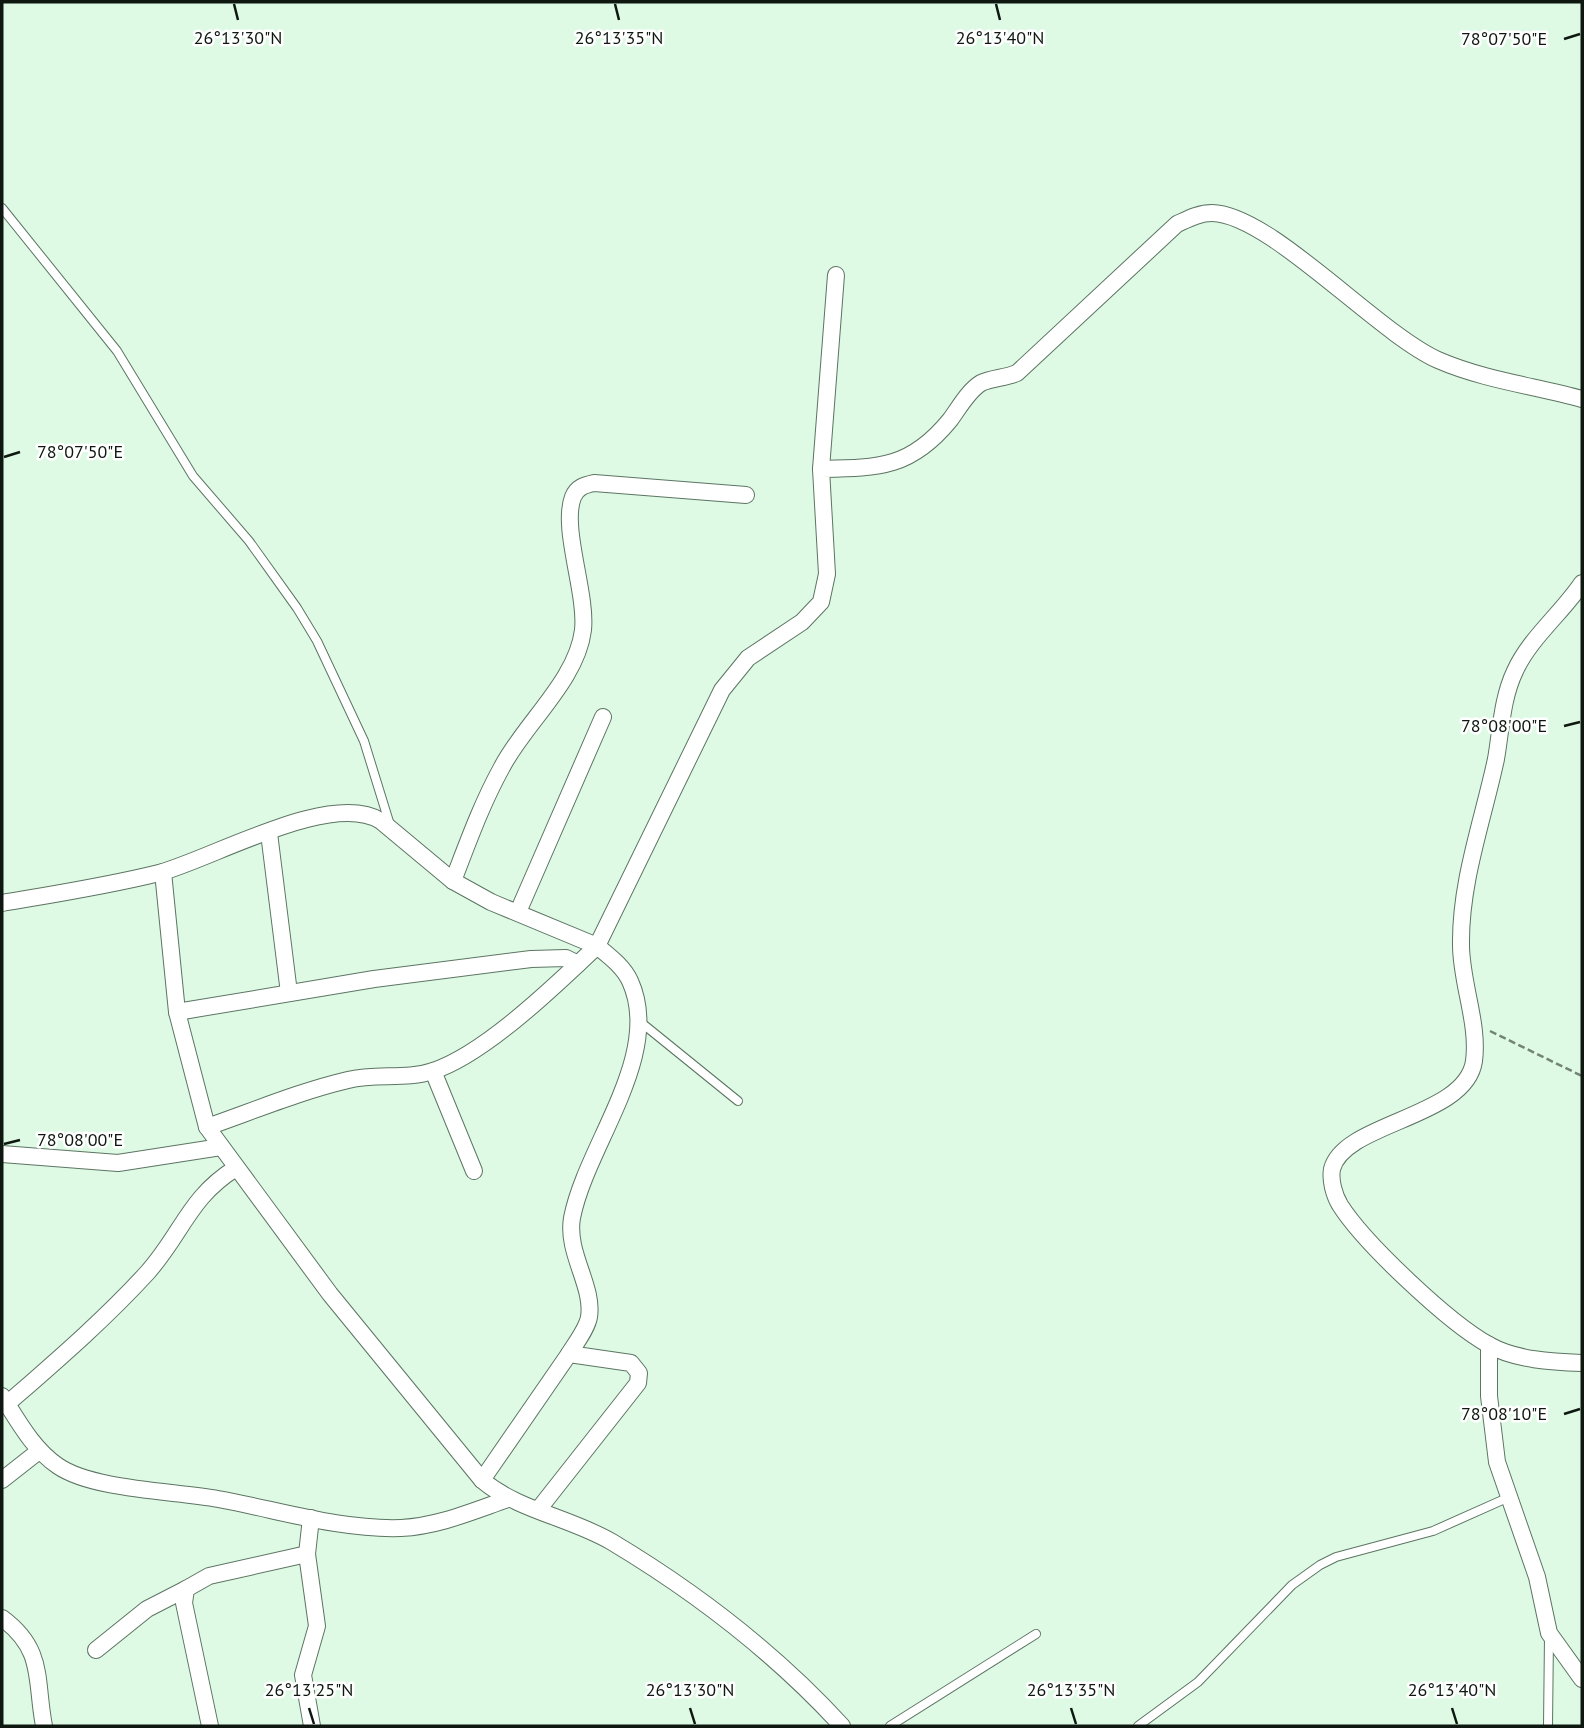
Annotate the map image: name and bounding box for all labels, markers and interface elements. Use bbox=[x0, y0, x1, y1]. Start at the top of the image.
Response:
text: 26°13'30"N bbox=[194, 26, 282, 49]
text: 26°13'35"N bbox=[575, 26, 663, 49]
text: 26°13'40"N bbox=[956, 26, 1044, 49]
text: 78°07'50"E bbox=[1461, 27, 1547, 50]
text: 78°07'50"E bbox=[37, 440, 123, 463]
text: 78°08'00"E bbox=[1461, 714, 1547, 737]
text: 78°08'00"E bbox=[37, 1128, 123, 1151]
text: 78°08'10"E bbox=[1461, 1402, 1547, 1425]
text: 26°13'25"N bbox=[265, 1678, 353, 1701]
text: 26°13'30"N bbox=[646, 1678, 734, 1701]
text: 26°13'35"N bbox=[1027, 1678, 1115, 1701]
text: 26°13'40"N bbox=[1408, 1678, 1496, 1701]

